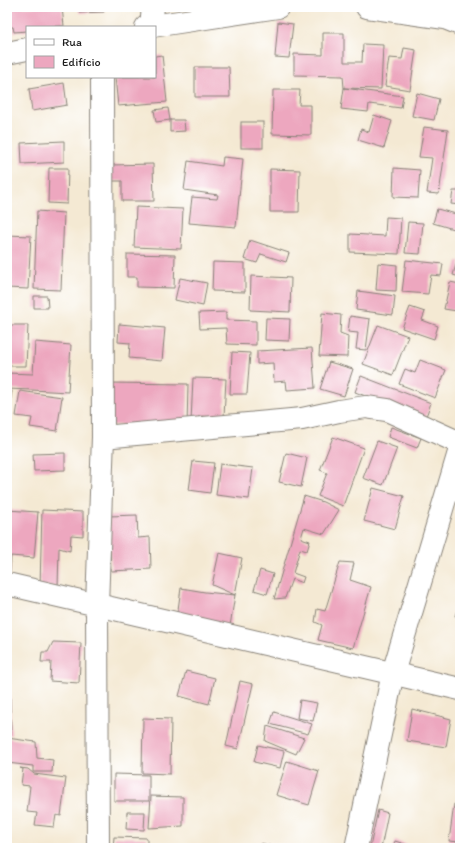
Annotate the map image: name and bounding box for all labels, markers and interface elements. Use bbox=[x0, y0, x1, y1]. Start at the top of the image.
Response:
legend bbox=[26, 26, 156, 78]
text: Rua bbox=[62, 35, 82, 49]
text: Edifício bbox=[62, 55, 101, 69]

